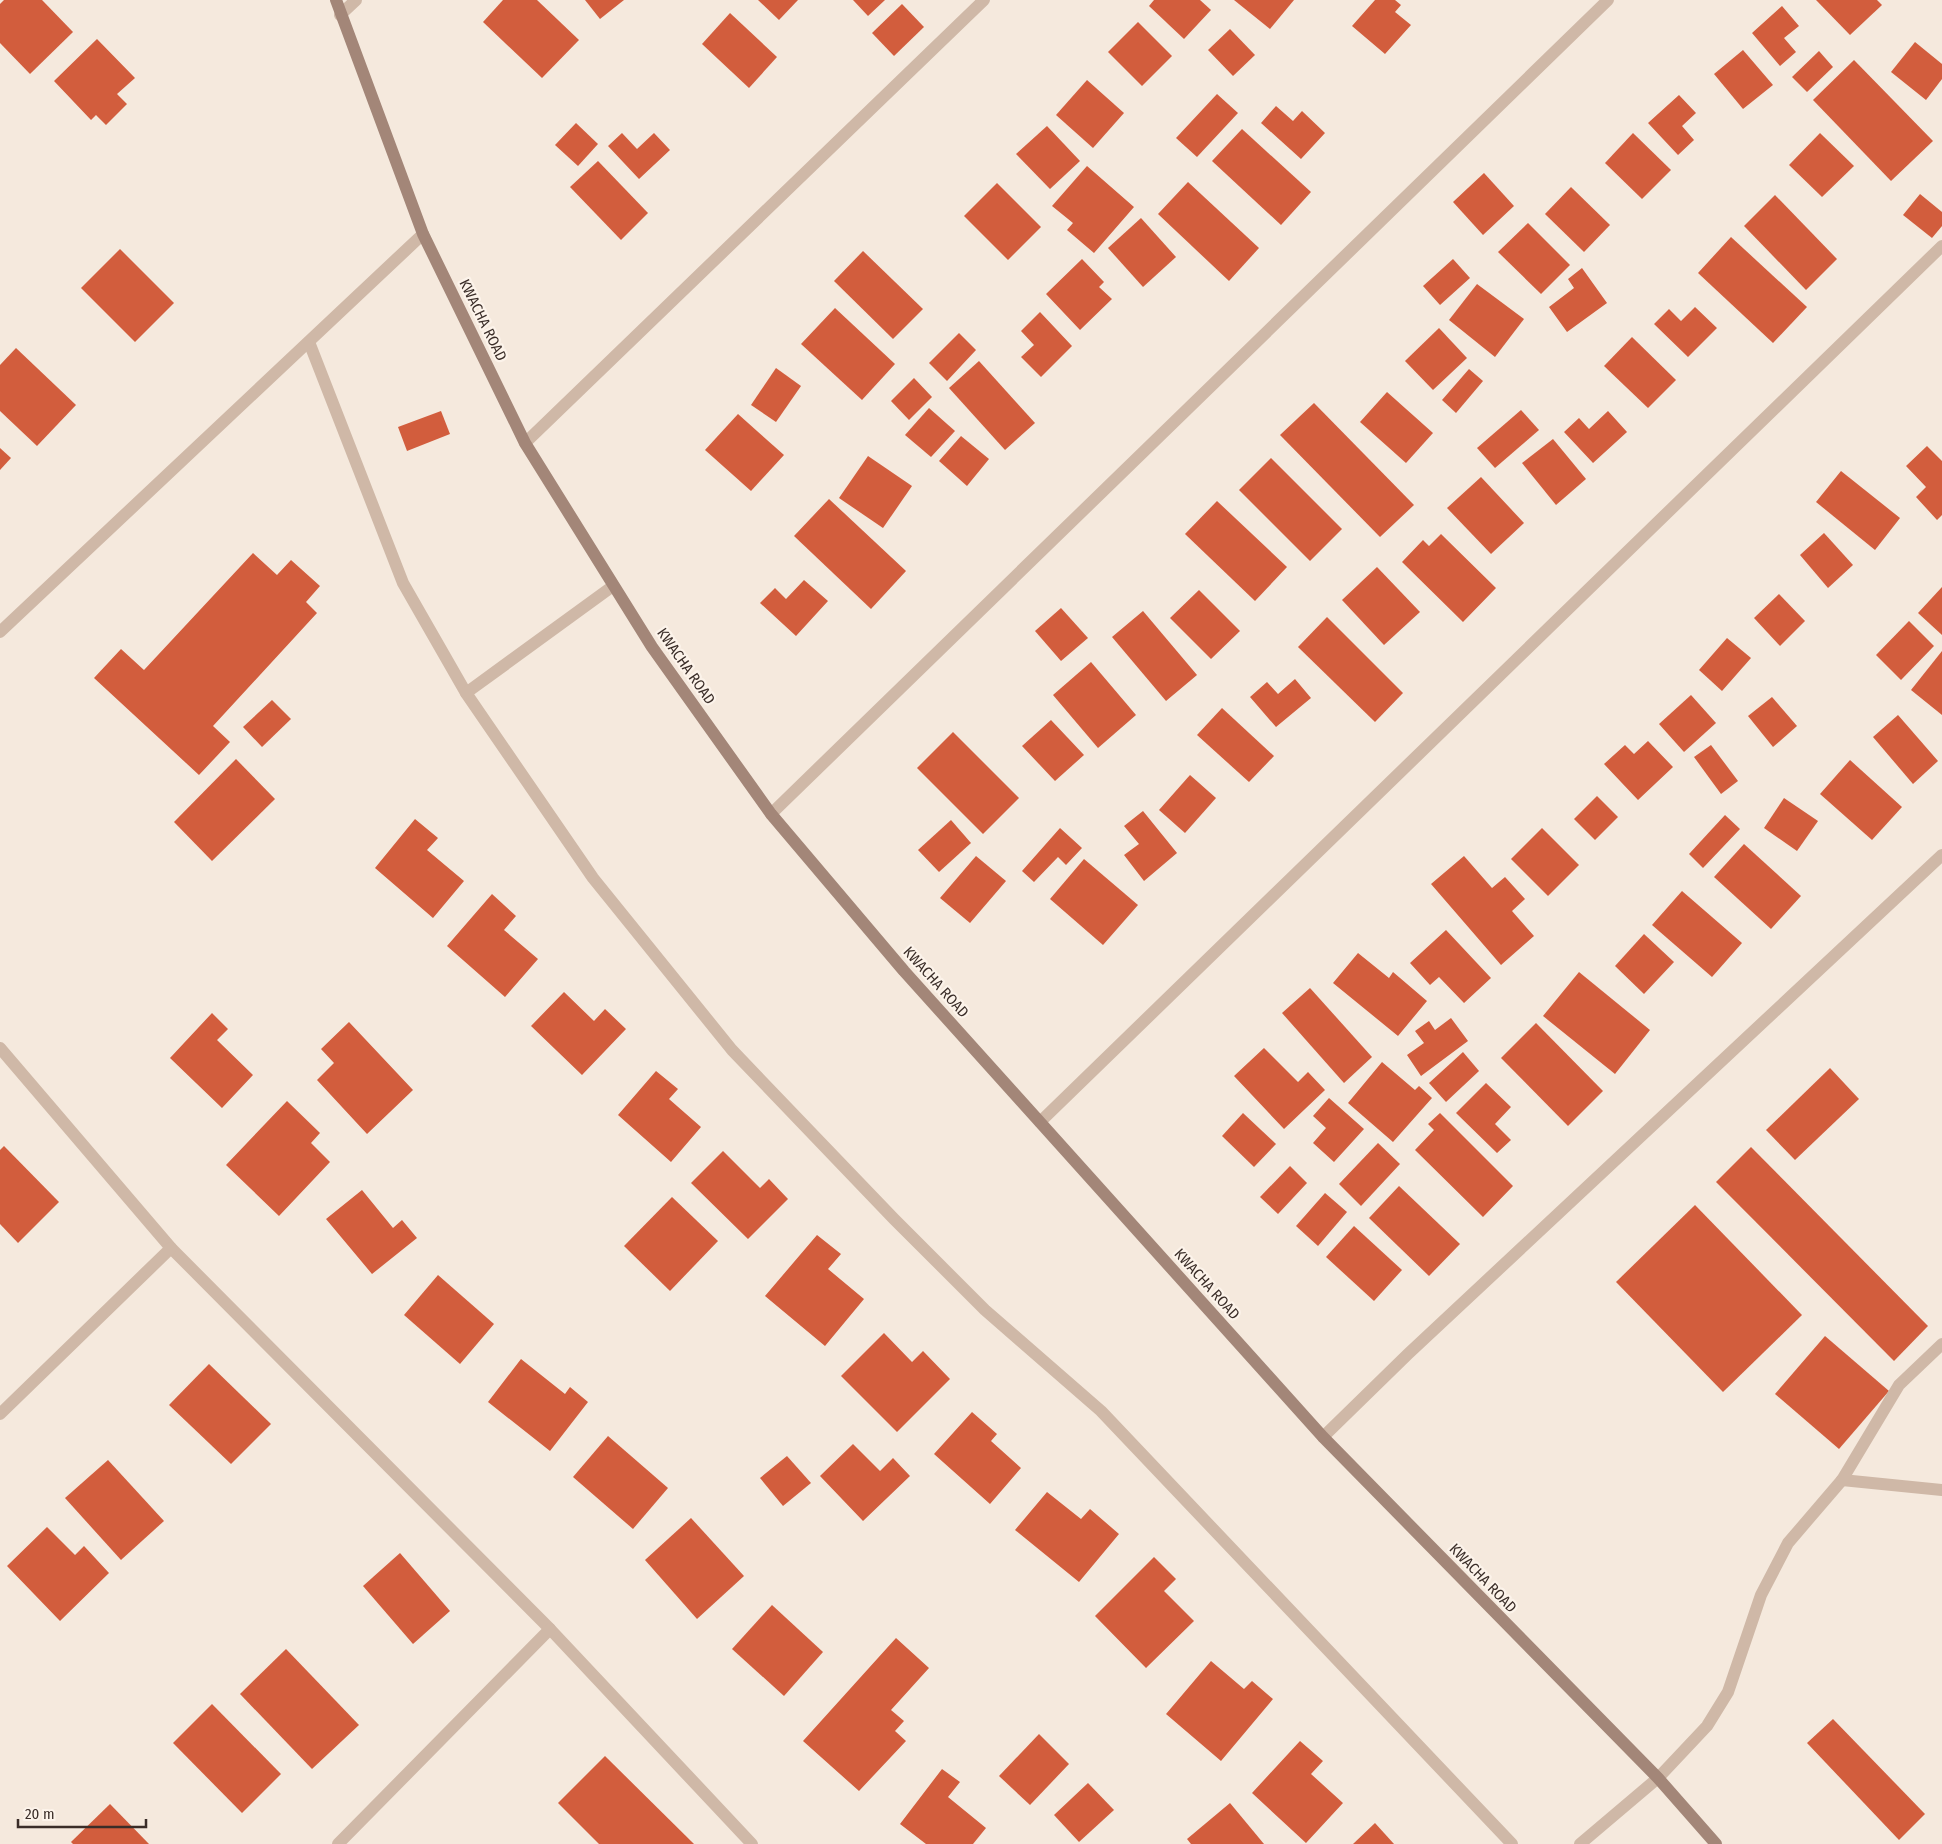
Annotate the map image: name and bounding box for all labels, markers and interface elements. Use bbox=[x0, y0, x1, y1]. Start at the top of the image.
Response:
street label: KWACHA ROAD bbox=[455, 276, 511, 364]
street label: KWACHA ROAD bbox=[653, 624, 719, 708]
street label: KWACHA ROAD bbox=[900, 943, 972, 1021]
street label: KWACHA ROAD bbox=[1171, 1245, 1243, 1323]
street label: KWACHA ROAD bbox=[1446, 1540, 1520, 1616]
scale bar bbox=[18, 1796, 145, 1828]
text: 20 m bbox=[25, 1805, 55, 1823]

